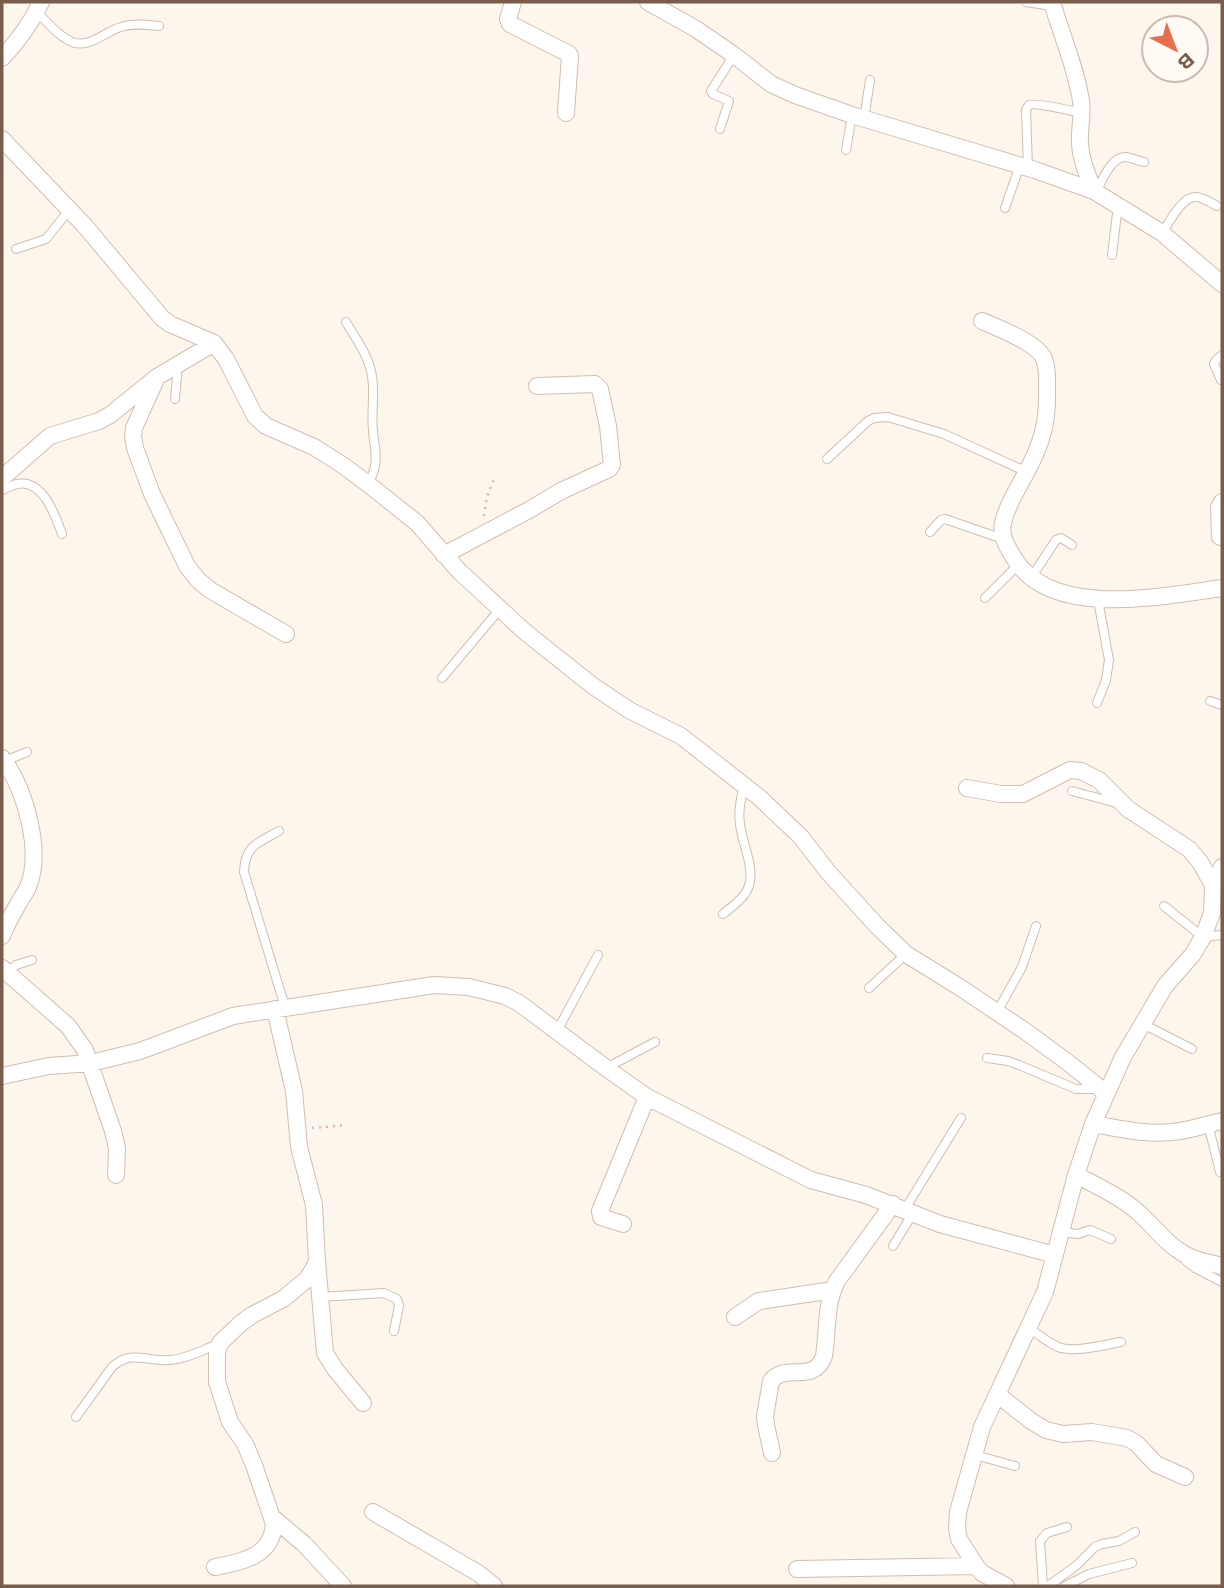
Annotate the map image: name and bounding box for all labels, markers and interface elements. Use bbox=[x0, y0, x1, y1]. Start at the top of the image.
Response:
north arrow bbox=[1140, 14, 1210, 84]
text: B bbox=[1173, 48, 1199, 75]

